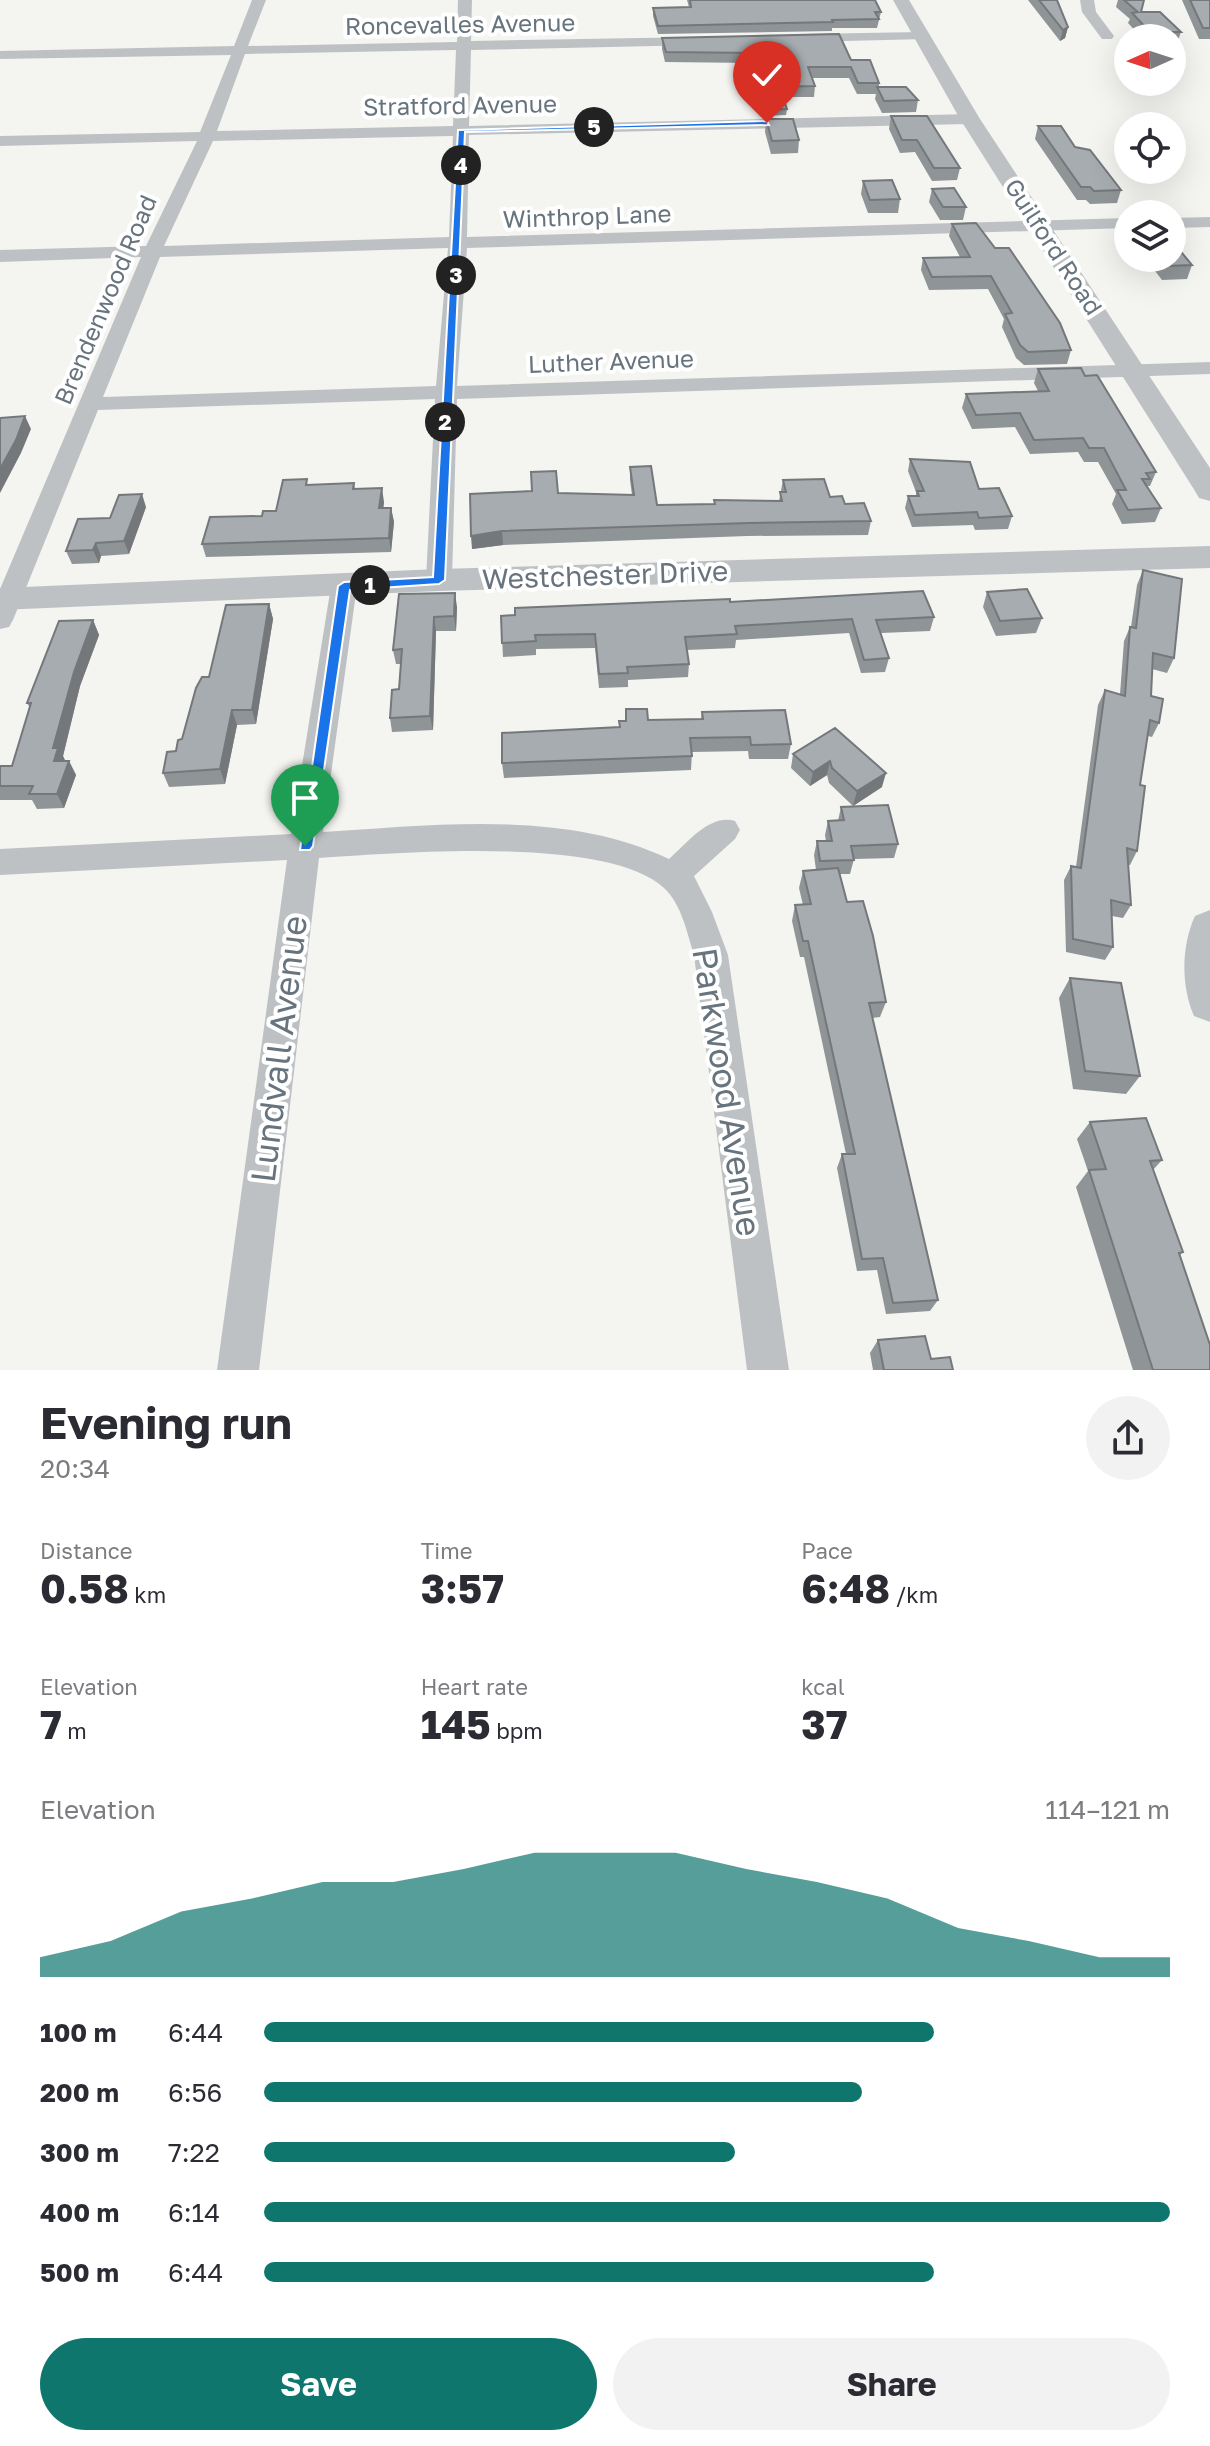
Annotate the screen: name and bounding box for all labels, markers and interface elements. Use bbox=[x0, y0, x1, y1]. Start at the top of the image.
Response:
street label: Roncevalles Avenue bbox=[344, 7, 575, 40]
north arrow bbox=[1114, 24, 1186, 96]
map controls bbox=[1114, 24, 1186, 272]
pin bbox=[733, 41, 801, 123]
icon: check bbox=[745, 53, 789, 97]
street label: Stratford Avenue bbox=[363, 88, 557, 121]
pin: 5 bbox=[574, 107, 614, 147]
button: locate bbox=[1114, 112, 1186, 184]
text: 5 bbox=[587, 113, 601, 140]
pin: 4 bbox=[441, 145, 481, 185]
text: 4 bbox=[454, 151, 468, 178]
street label: Guilford Road bbox=[999, 173, 1109, 320]
street label: Brendenwood Road bbox=[47, 190, 162, 408]
street label: Winthrop Lane bbox=[502, 198, 672, 233]
button: layers bbox=[1114, 200, 1186, 272]
pin: 3 bbox=[436, 255, 476, 295]
text: 3 bbox=[449, 261, 463, 288]
street label: Luther Avenue bbox=[527, 343, 694, 378]
pin: 2 bbox=[425, 402, 465, 442]
text: 2 bbox=[438, 408, 452, 435]
street label: Westchester Drive bbox=[481, 554, 729, 595]
pin: 1 bbox=[350, 565, 390, 605]
text: 1 bbox=[364, 571, 376, 598]
pin bbox=[271, 764, 339, 846]
icon: arrive bbox=[283, 776, 327, 820]
street label: Lundvall Avenue bbox=[242, 913, 314, 1185]
street label: Parkwood Avenue bbox=[685, 945, 771, 1239]
text: Evening run bbox=[40, 1396, 292, 1449]
button: share bbox=[1086, 1396, 1170, 1480]
text: 20:34 bbox=[40, 1453, 110, 1484]
text: Distance bbox=[40, 1537, 132, 1564]
text: Time bbox=[421, 1537, 472, 1564]
text: Pace bbox=[801, 1537, 853, 1564]
text: 0.58 bbox=[40, 1564, 129, 1612]
text: 3:57 bbox=[421, 1564, 504, 1612]
text: 6:48 bbox=[801, 1564, 890, 1612]
text: km bbox=[129, 1581, 166, 1608]
text: /km bbox=[890, 1581, 938, 1608]
text: Elevation bbox=[40, 1673, 138, 1700]
text: Heart rate bbox=[421, 1673, 528, 1700]
text: kcal bbox=[801, 1673, 845, 1700]
text: 7 bbox=[40, 1700, 62, 1748]
text: 145 bbox=[421, 1700, 491, 1748]
text: 37 bbox=[801, 1700, 848, 1748]
text: m bbox=[62, 1717, 87, 1744]
text: bpm bbox=[491, 1717, 543, 1744]
text: Elevation bbox=[40, 1794, 156, 1825]
text: 114–121 m bbox=[1045, 1794, 1170, 1825]
text: 100 m bbox=[40, 2017, 116, 2048]
text: 6:44 bbox=[168, 2017, 223, 2048]
text: 200 m bbox=[40, 2077, 119, 2108]
text: 6:56 bbox=[168, 2077, 222, 2108]
text: 300 m bbox=[40, 2137, 119, 2168]
text: 7:22 bbox=[168, 2137, 220, 2168]
text: 400 m bbox=[40, 2197, 119, 2228]
text: 6:14 bbox=[168, 2197, 220, 2228]
text: 500 m bbox=[40, 2257, 119, 2288]
text: 6:44 bbox=[168, 2257, 223, 2288]
button: Save bbox=[40, 2338, 597, 2430]
button: Share bbox=[613, 2338, 1170, 2430]

